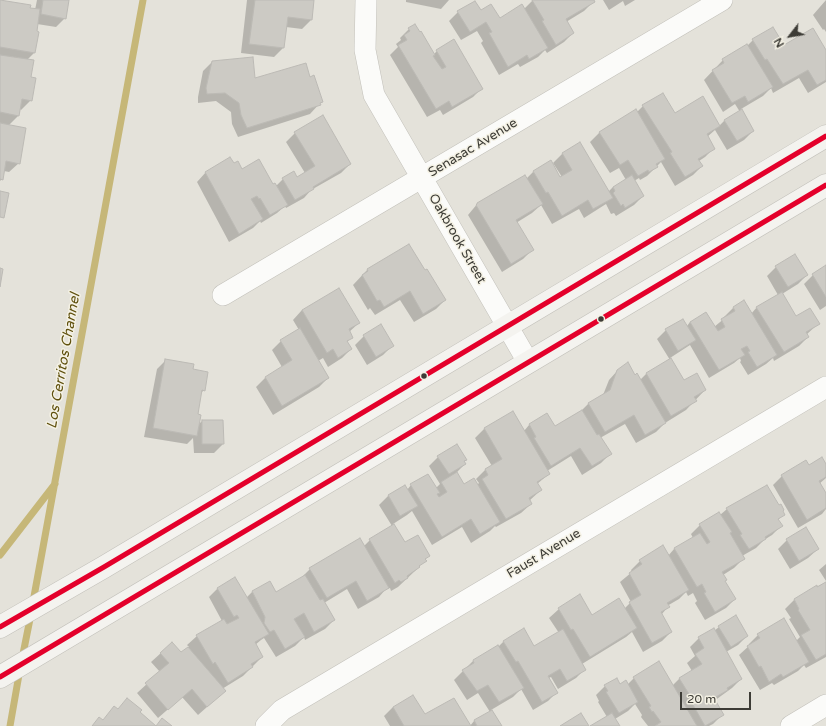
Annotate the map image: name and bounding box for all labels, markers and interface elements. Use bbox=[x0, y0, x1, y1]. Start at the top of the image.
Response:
north arrow bbox=[770, 16, 810, 56]
text: N bbox=[771, 35, 787, 50]
street label: Senasac Avenue bbox=[426, 115, 520, 181]
street label: Oakbrook Street bbox=[425, 191, 489, 287]
water label: Los Cerritos Channel bbox=[44, 292, 84, 430]
unlabelled marker bbox=[596, 314, 606, 324]
unlabelled marker bbox=[419, 371, 429, 381]
street label: Faust Avenue bbox=[504, 526, 584, 582]
scale bar bbox=[682, 684, 753, 710]
text: 20 m bbox=[687, 692, 716, 706]

